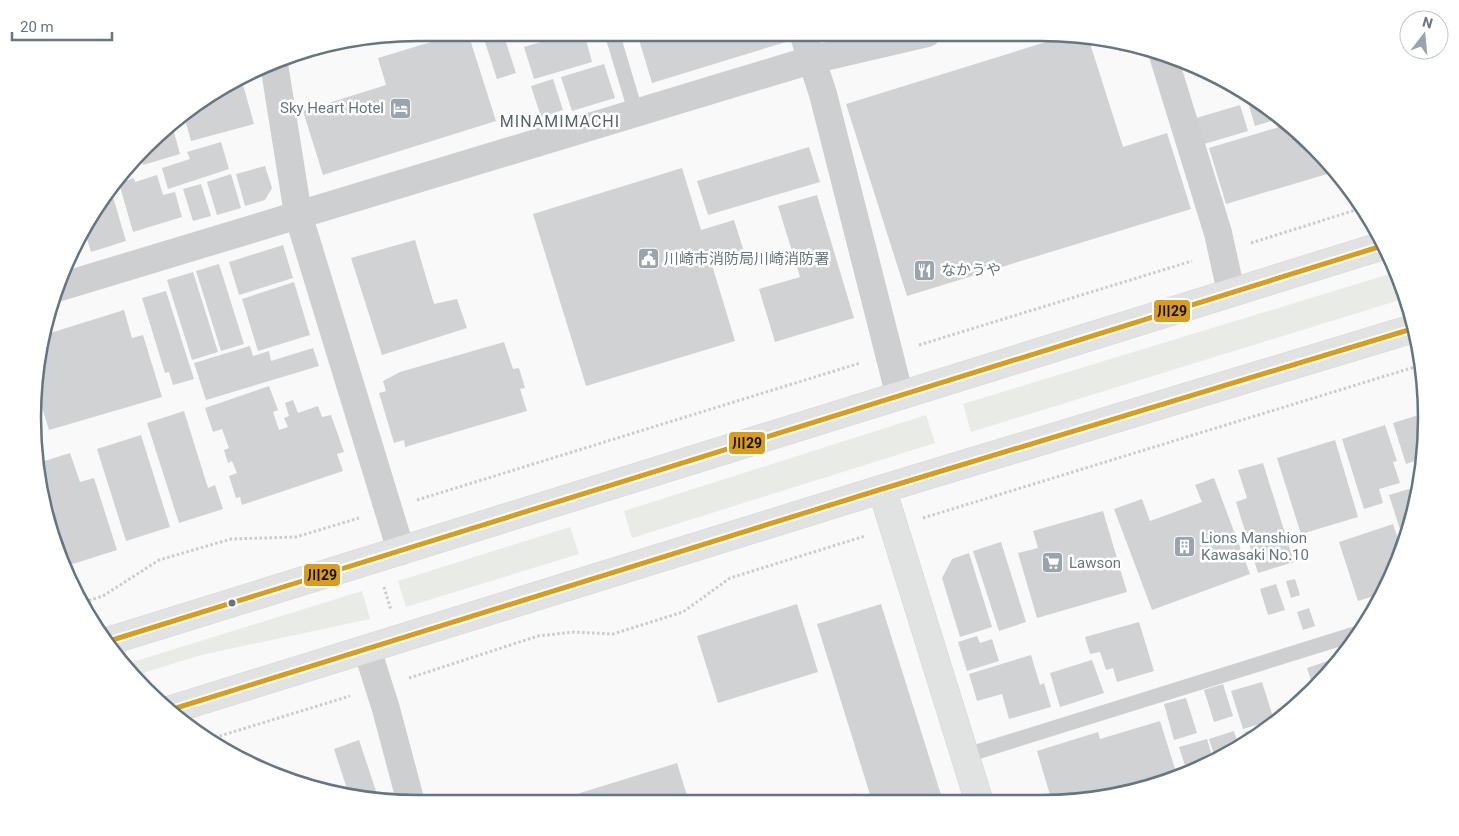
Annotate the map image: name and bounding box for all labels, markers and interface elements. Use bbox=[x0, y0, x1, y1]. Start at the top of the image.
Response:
scale bar bbox=[12, 10, 112, 42]
north arrow bbox=[1399, 10, 1449, 60]
text: N bbox=[1421, 13, 1435, 32]
text: 20 m bbox=[20, 18, 54, 36]
hotel icon: Sky Heart Hotel bbox=[388, 96, 412, 120]
place label: Sky Heart Hotel bbox=[280, 99, 384, 117]
district label: MINAMIMACHI bbox=[500, 112, 620, 131]
public building icon: 川崎市消防局川崎消防署 bbox=[636, 247, 660, 271]
place label: 川崎市消防局川崎消防署 bbox=[664, 250, 829, 268]
restaurant icon: なかうや bbox=[913, 258, 937, 282]
place label: なかうや bbox=[941, 261, 1001, 279]
line badge: 川29 bbox=[1153, 299, 1191, 323]
text: 川29 bbox=[1157, 303, 1187, 319]
line badge: 川29 bbox=[728, 431, 766, 455]
text: 川29 bbox=[732, 435, 762, 451]
place label: Lions Manshion Kawasaki No.10 bbox=[1201, 529, 1309, 564]
building icon: Lions Manshion Kawasaki No.10 bbox=[1173, 535, 1197, 559]
supermarket icon: Lawson bbox=[1041, 551, 1065, 575]
place label: Lawson bbox=[1069, 554, 1121, 572]
line badge: 川29 bbox=[303, 563, 341, 587]
text: 川29 bbox=[307, 567, 337, 583]
unlabelled marker bbox=[227, 598, 237, 608]

